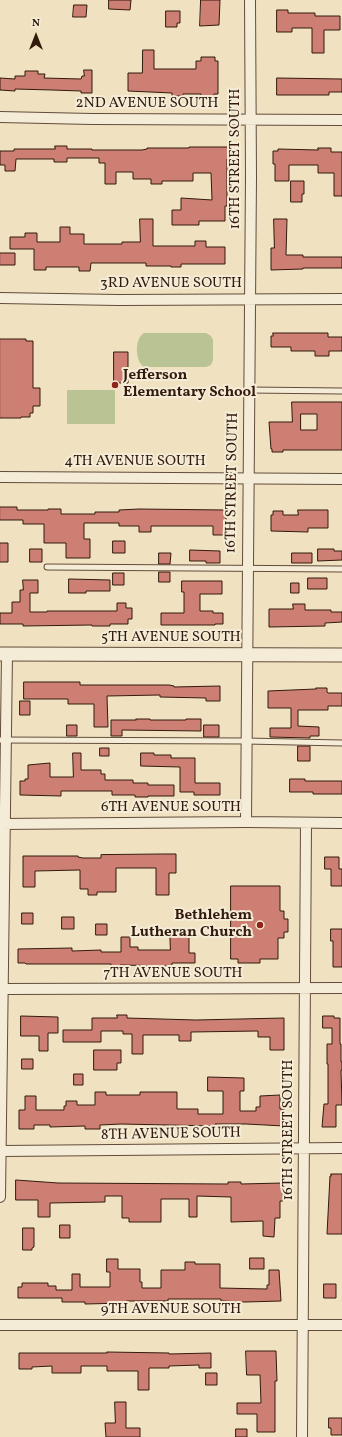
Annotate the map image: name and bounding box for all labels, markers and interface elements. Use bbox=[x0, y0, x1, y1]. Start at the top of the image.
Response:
north arrow bbox=[16, 16, 56, 56]
text: N bbox=[32, 16, 40, 31]
street label: 16TH STREET SOUTH bbox=[227, 89, 245, 229]
street label: 2ND AVENUE SOUTH bbox=[75, 95, 219, 113]
street label: 3RD AVENUE SOUTH bbox=[100, 275, 242, 293]
place label: Jefferson Elementary School bbox=[123, 367, 256, 402]
marker: Jefferson Elementary School bbox=[110, 380, 120, 390]
street label: 16TH STREET SOUTH bbox=[223, 412, 243, 554]
street label: 4TH AVENUE SOUTH bbox=[64, 453, 206, 471]
street label: 5TH AVENUE SOUTH bbox=[101, 629, 241, 647]
street label: 6TH AVENUE SOUTH bbox=[101, 799, 241, 817]
place label: Bethlehem Lutheran Church bbox=[131, 907, 252, 942]
marker: Bethlehem Lutheran Church bbox=[255, 920, 265, 930]
street label: 7TH AVENUE SOUTH bbox=[103, 965, 243, 983]
street label: 16TH STREET SOUTH bbox=[280, 1060, 298, 1200]
street label: 8TH AVENUE SOUTH bbox=[101, 1125, 241, 1145]
street label: 9TH AVENUE SOUTH bbox=[101, 1301, 241, 1319]

